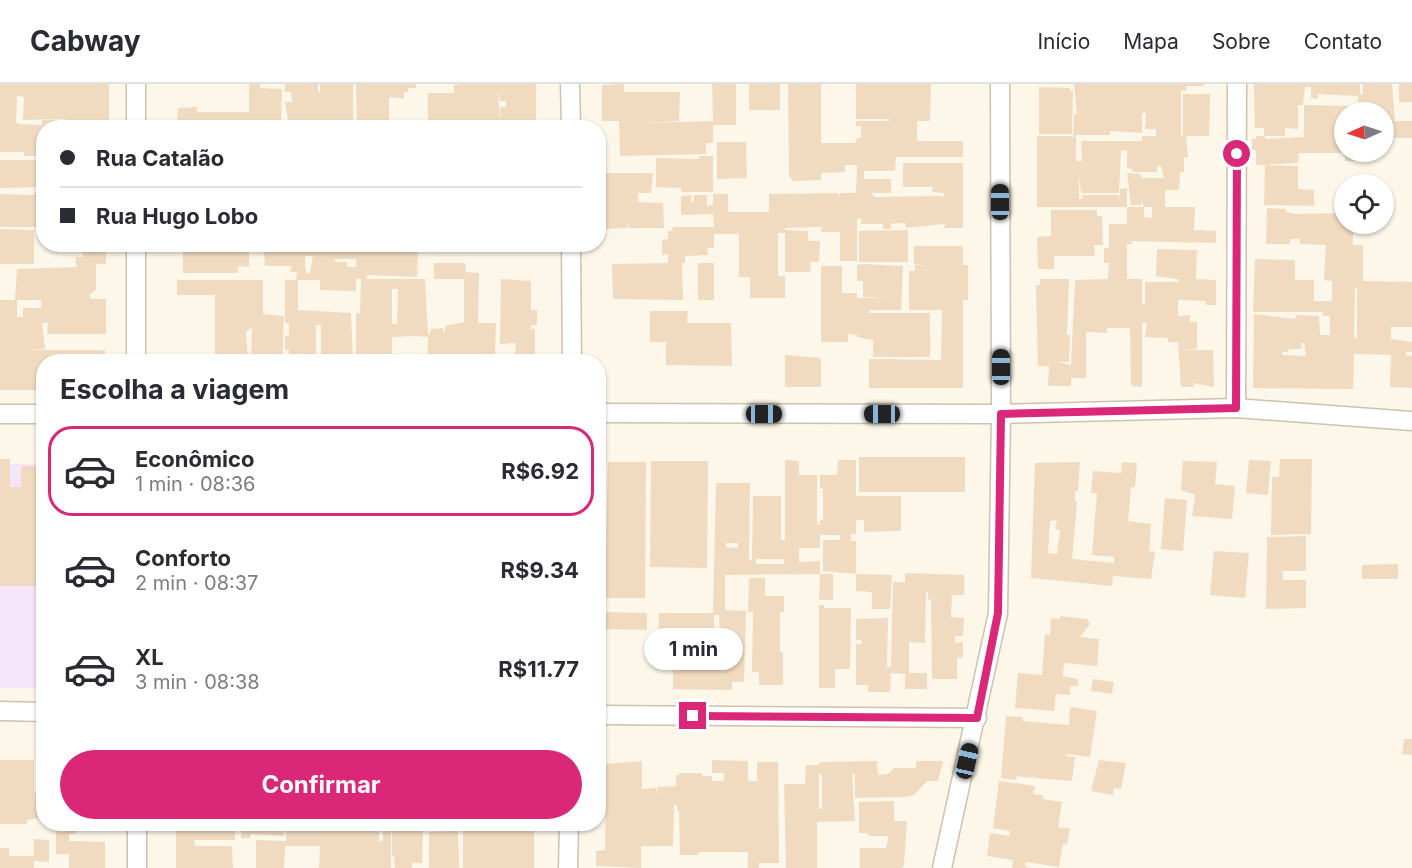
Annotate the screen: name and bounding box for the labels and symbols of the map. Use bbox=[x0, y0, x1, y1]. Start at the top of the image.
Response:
north arrow bbox=[1334, 102, 1394, 162]
route start bbox=[1223, 140, 1250, 167]
car bbox=[991, 184, 1009, 220]
car bbox=[992, 349, 1010, 385]
car bbox=[746, 405, 782, 423]
car bbox=[864, 405, 900, 423]
callout: 1 min bbox=[644, 629, 742, 671]
route end bbox=[679, 702, 706, 729]
car bbox=[954, 741, 980, 781]

